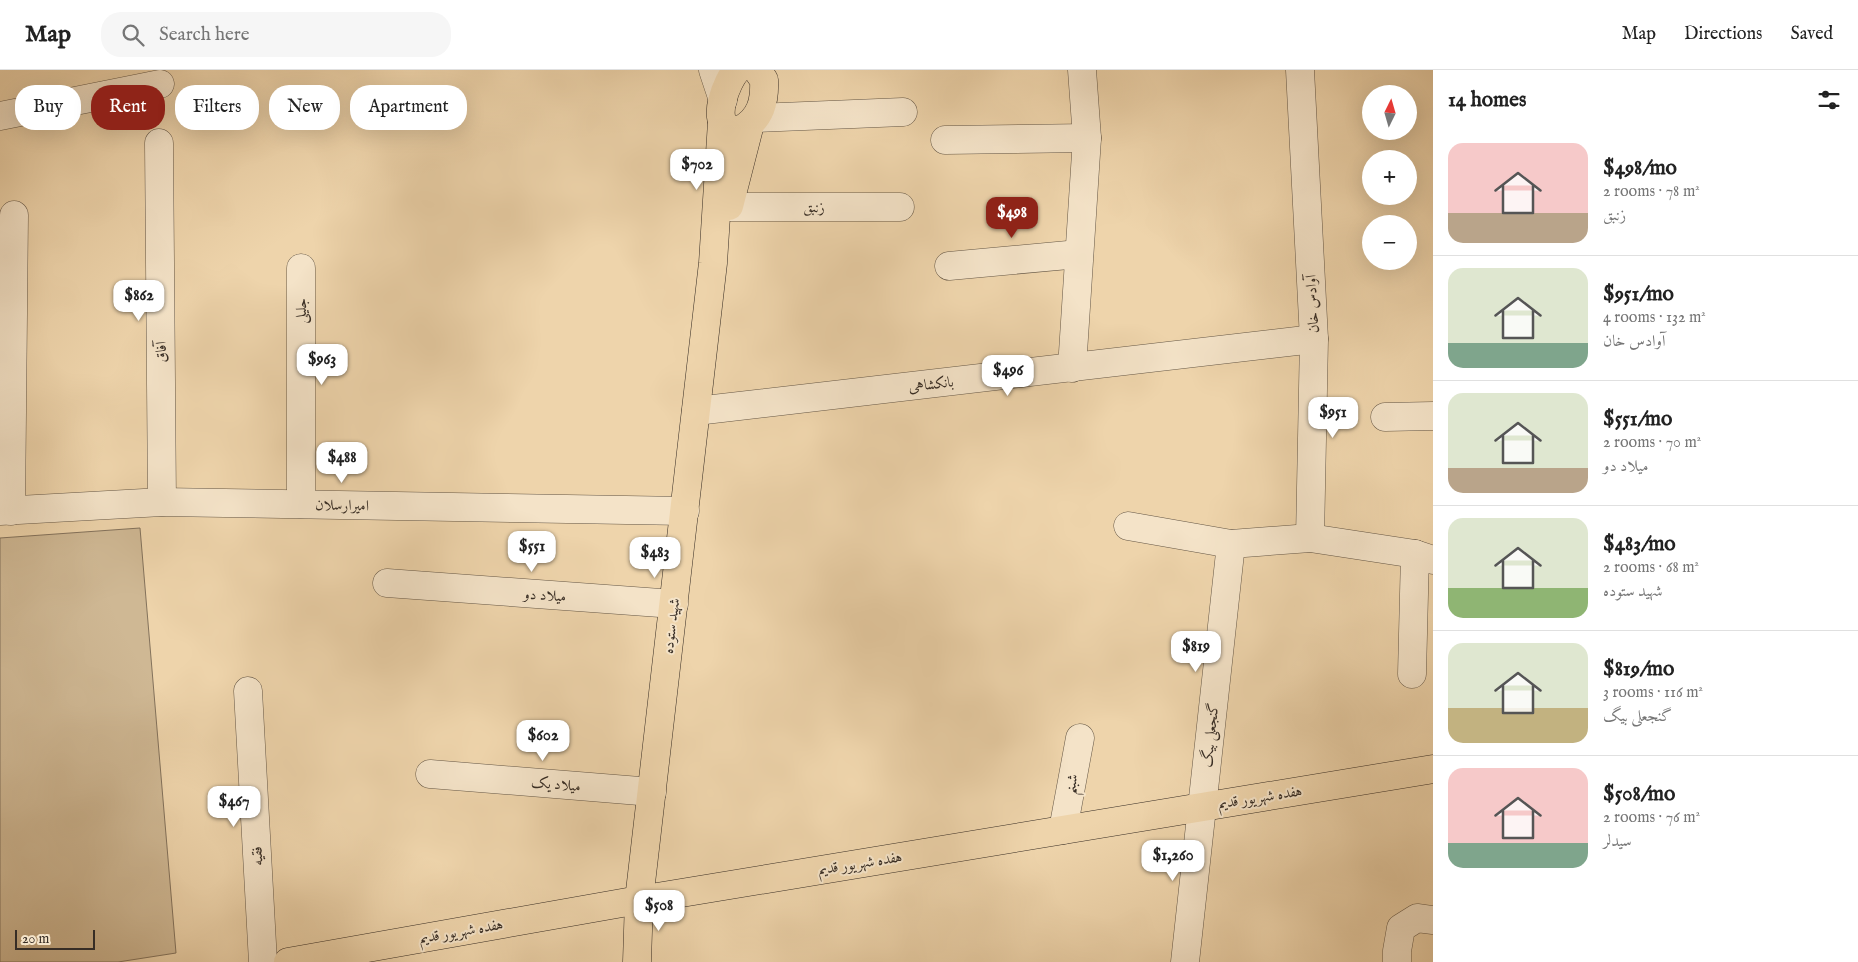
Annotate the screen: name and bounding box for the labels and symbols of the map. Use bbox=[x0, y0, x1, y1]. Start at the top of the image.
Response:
north arrow bbox=[1362, 85, 1418, 140]
pin: $702 bbox=[667, 148, 727, 191]
pin: $498 bbox=[982, 196, 1042, 239]
street label: زنبق bbox=[803, 198, 825, 217]
street label: آوادس خان bbox=[1301, 273, 1324, 334]
pin: $862 bbox=[109, 280, 169, 322]
street label: جلیلی bbox=[292, 298, 312, 324]
street label: آفاق bbox=[152, 339, 171, 363]
pin: $963 bbox=[292, 344, 352, 386]
pin: $496 bbox=[978, 354, 1038, 397]
street label: بانکشاهی bbox=[907, 372, 955, 397]
pin: $951 bbox=[1303, 396, 1363, 439]
pin: $488 bbox=[312, 442, 372, 484]
street label: امیرارسلان bbox=[315, 496, 369, 515]
pin: $551 bbox=[502, 530, 562, 573]
pin: $483 bbox=[625, 536, 685, 579]
street label: میلاد دو bbox=[521, 584, 567, 606]
street label: شهید ستوده bbox=[659, 597, 684, 655]
pin: $819 bbox=[1166, 630, 1226, 673]
street label: گنجعلی بیگ bbox=[1197, 702, 1224, 768]
pin: $602 bbox=[513, 720, 573, 762]
street label: شبنم bbox=[1060, 772, 1088, 797]
street label: میلاد یک bbox=[530, 773, 582, 796]
street label: هفده شهریور قدیم bbox=[1217, 781, 1304, 816]
pin: $467 bbox=[204, 786, 264, 828]
pin: $1,260 bbox=[1132, 840, 1214, 882]
street label: فقیه bbox=[248, 846, 267, 866]
street label: هفده شهریور قدیم bbox=[817, 847, 904, 882]
pin: $508 bbox=[629, 890, 689, 932]
street label: هفده شهریور قدیم bbox=[418, 915, 505, 951]
scale bar bbox=[15, 927, 95, 950]

